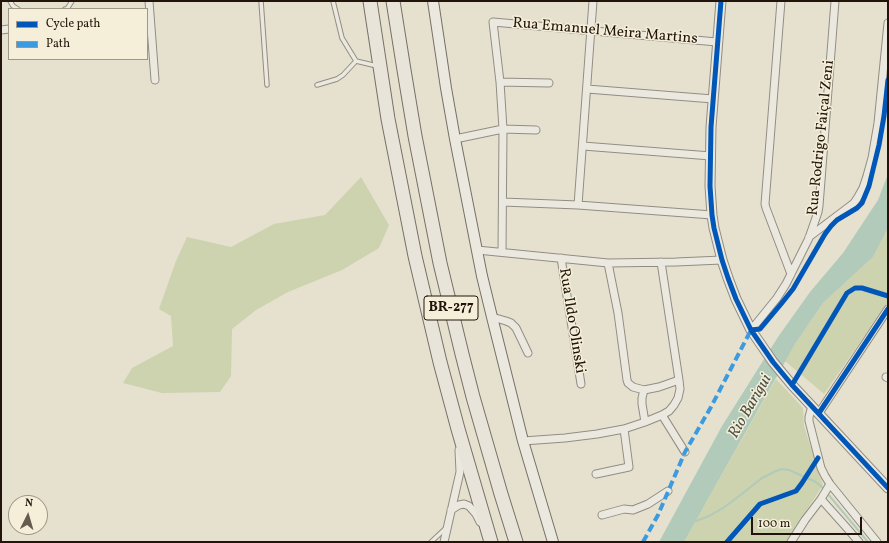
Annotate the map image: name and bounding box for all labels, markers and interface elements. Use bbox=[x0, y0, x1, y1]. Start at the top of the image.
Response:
legend bbox=[8, 8, 148, 60]
street label: Rua Emanuel Meira Martins bbox=[512, 15, 698, 49]
text: Cycle path bbox=[46, 16, 101, 32]
text: Path bbox=[46, 36, 70, 52]
street label: Rua Rodrigo Faiçal Zeni bbox=[805, 59, 839, 217]
street label: Rua Ildo Olinski bbox=[554, 267, 588, 375]
road number: BR-277 bbox=[424, 296, 478, 320]
water label: Rio Barigui bbox=[725, 372, 777, 442]
north arrow bbox=[8, 495, 48, 535]
text: N bbox=[24, 496, 34, 511]
scale bar bbox=[753, 509, 864, 535]
text: 100 m bbox=[758, 516, 790, 532]

